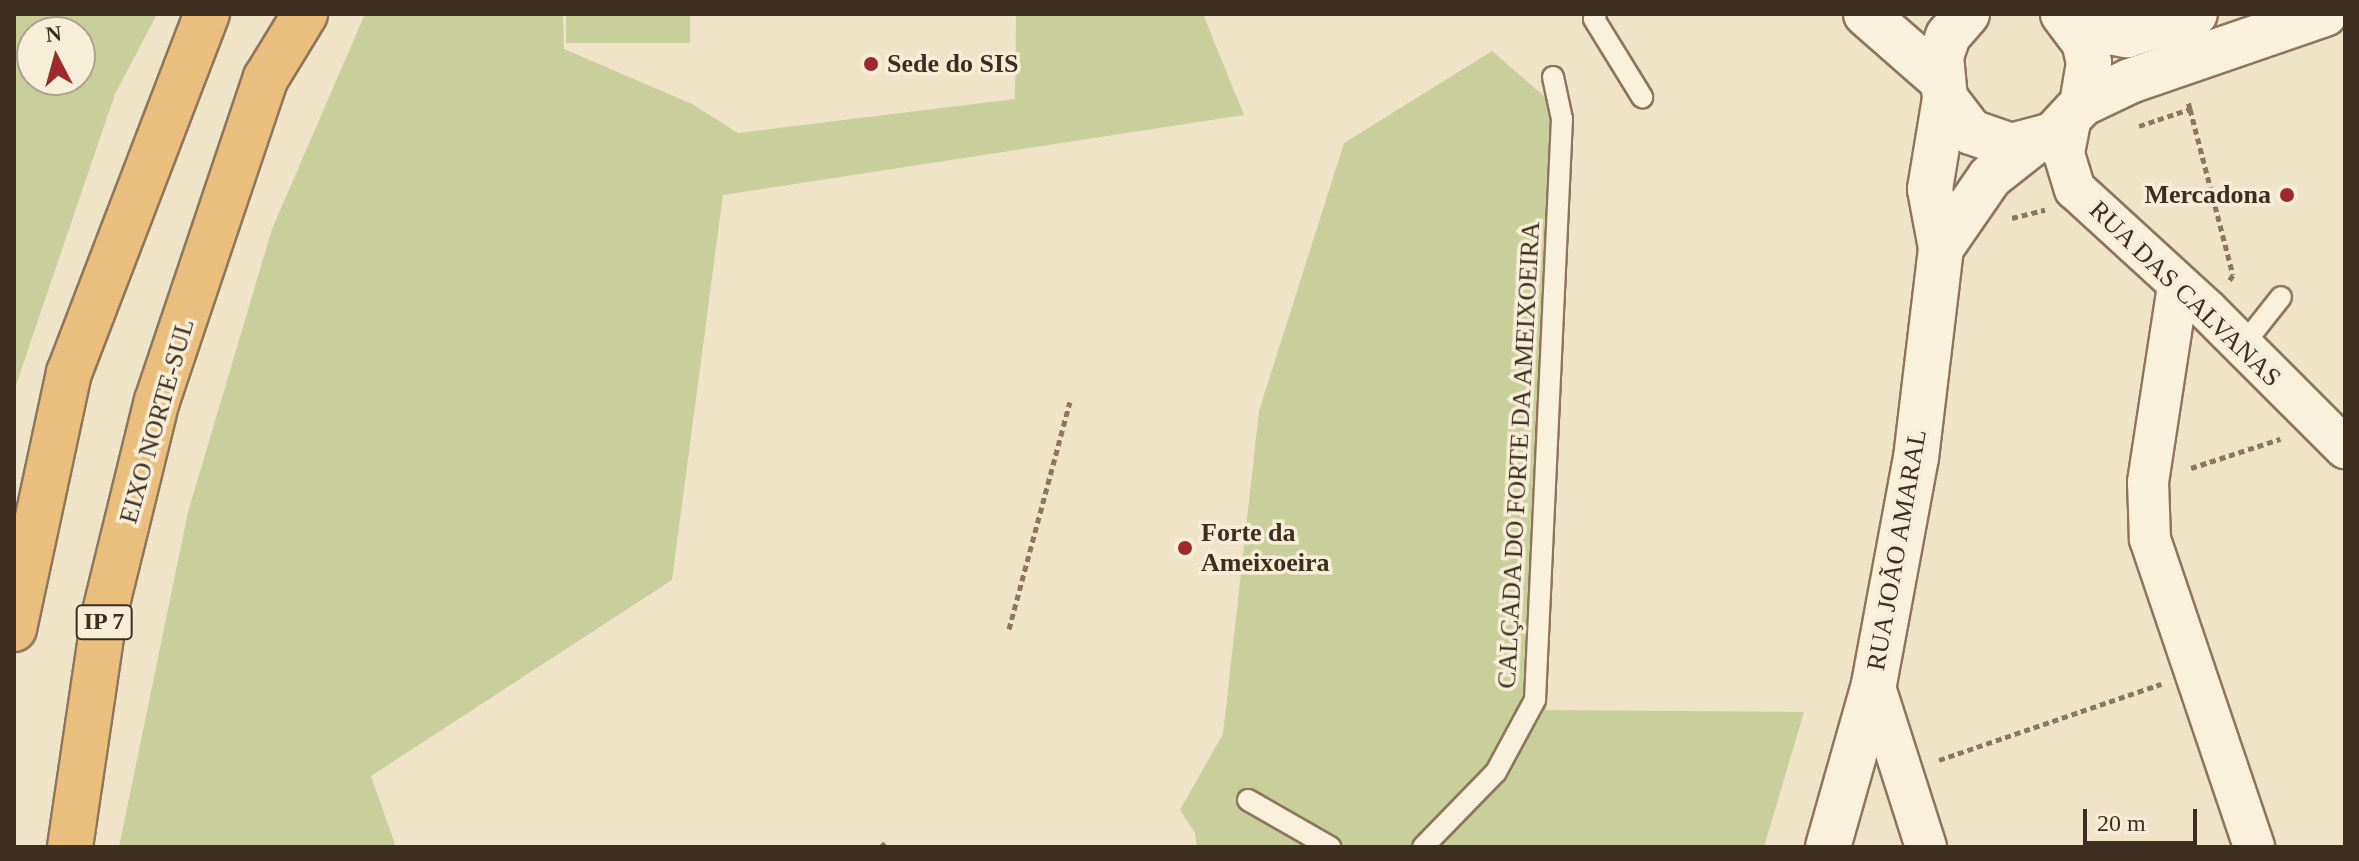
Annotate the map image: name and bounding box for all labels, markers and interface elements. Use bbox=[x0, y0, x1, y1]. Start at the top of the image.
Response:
north arrow bbox=[16, 16, 96, 96]
text: N bbox=[44, 20, 63, 47]
place label: Sede do SIS bbox=[887, 48, 1018, 80]
marker: Sede do SIS bbox=[862, 55, 880, 73]
place label: Mercadona bbox=[2144, 179, 2271, 211]
marker: Mercadona bbox=[2278, 186, 2296, 204]
street label: RUA DAS CALVANAS bbox=[2082, 194, 2288, 394]
street label: CALÇADA DO FORTE DA AMEIXOEIRA bbox=[1491, 218, 1547, 692]
street label: EIXO NORTE-SUL bbox=[113, 315, 201, 527]
street label: RUA JOÃO AMARAL bbox=[1860, 426, 1934, 674]
place label: Forte da Ameixoeira bbox=[1201, 517, 1330, 578]
marker: Forte da Ameixoeira bbox=[1176, 539, 1194, 557]
road number: IP 7 bbox=[74, 602, 134, 642]
scale bar bbox=[2087, 793, 2201, 843]
text: 20 m bbox=[2097, 810, 2146, 836]

